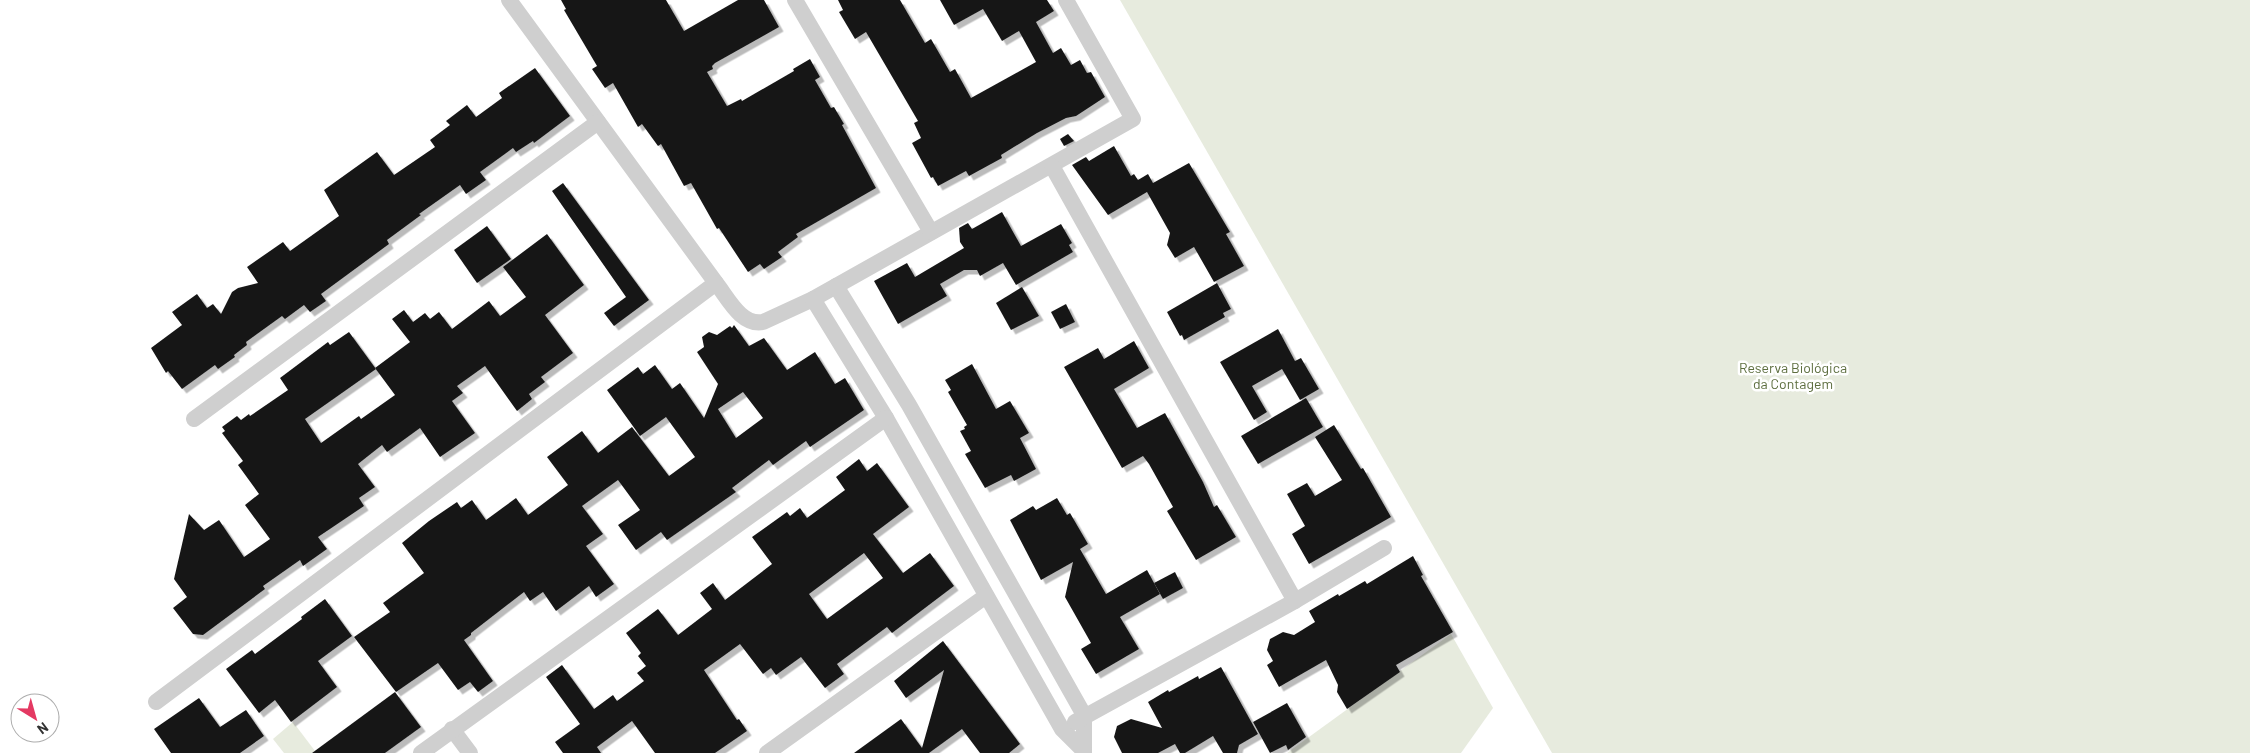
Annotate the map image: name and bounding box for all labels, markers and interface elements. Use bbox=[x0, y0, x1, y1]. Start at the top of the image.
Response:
park label: Reserva Biológica da Contagem bbox=[1739, 359, 1847, 392]
north arrow bbox=[10, 693, 60, 743]
text: N bbox=[34, 719, 52, 738]

